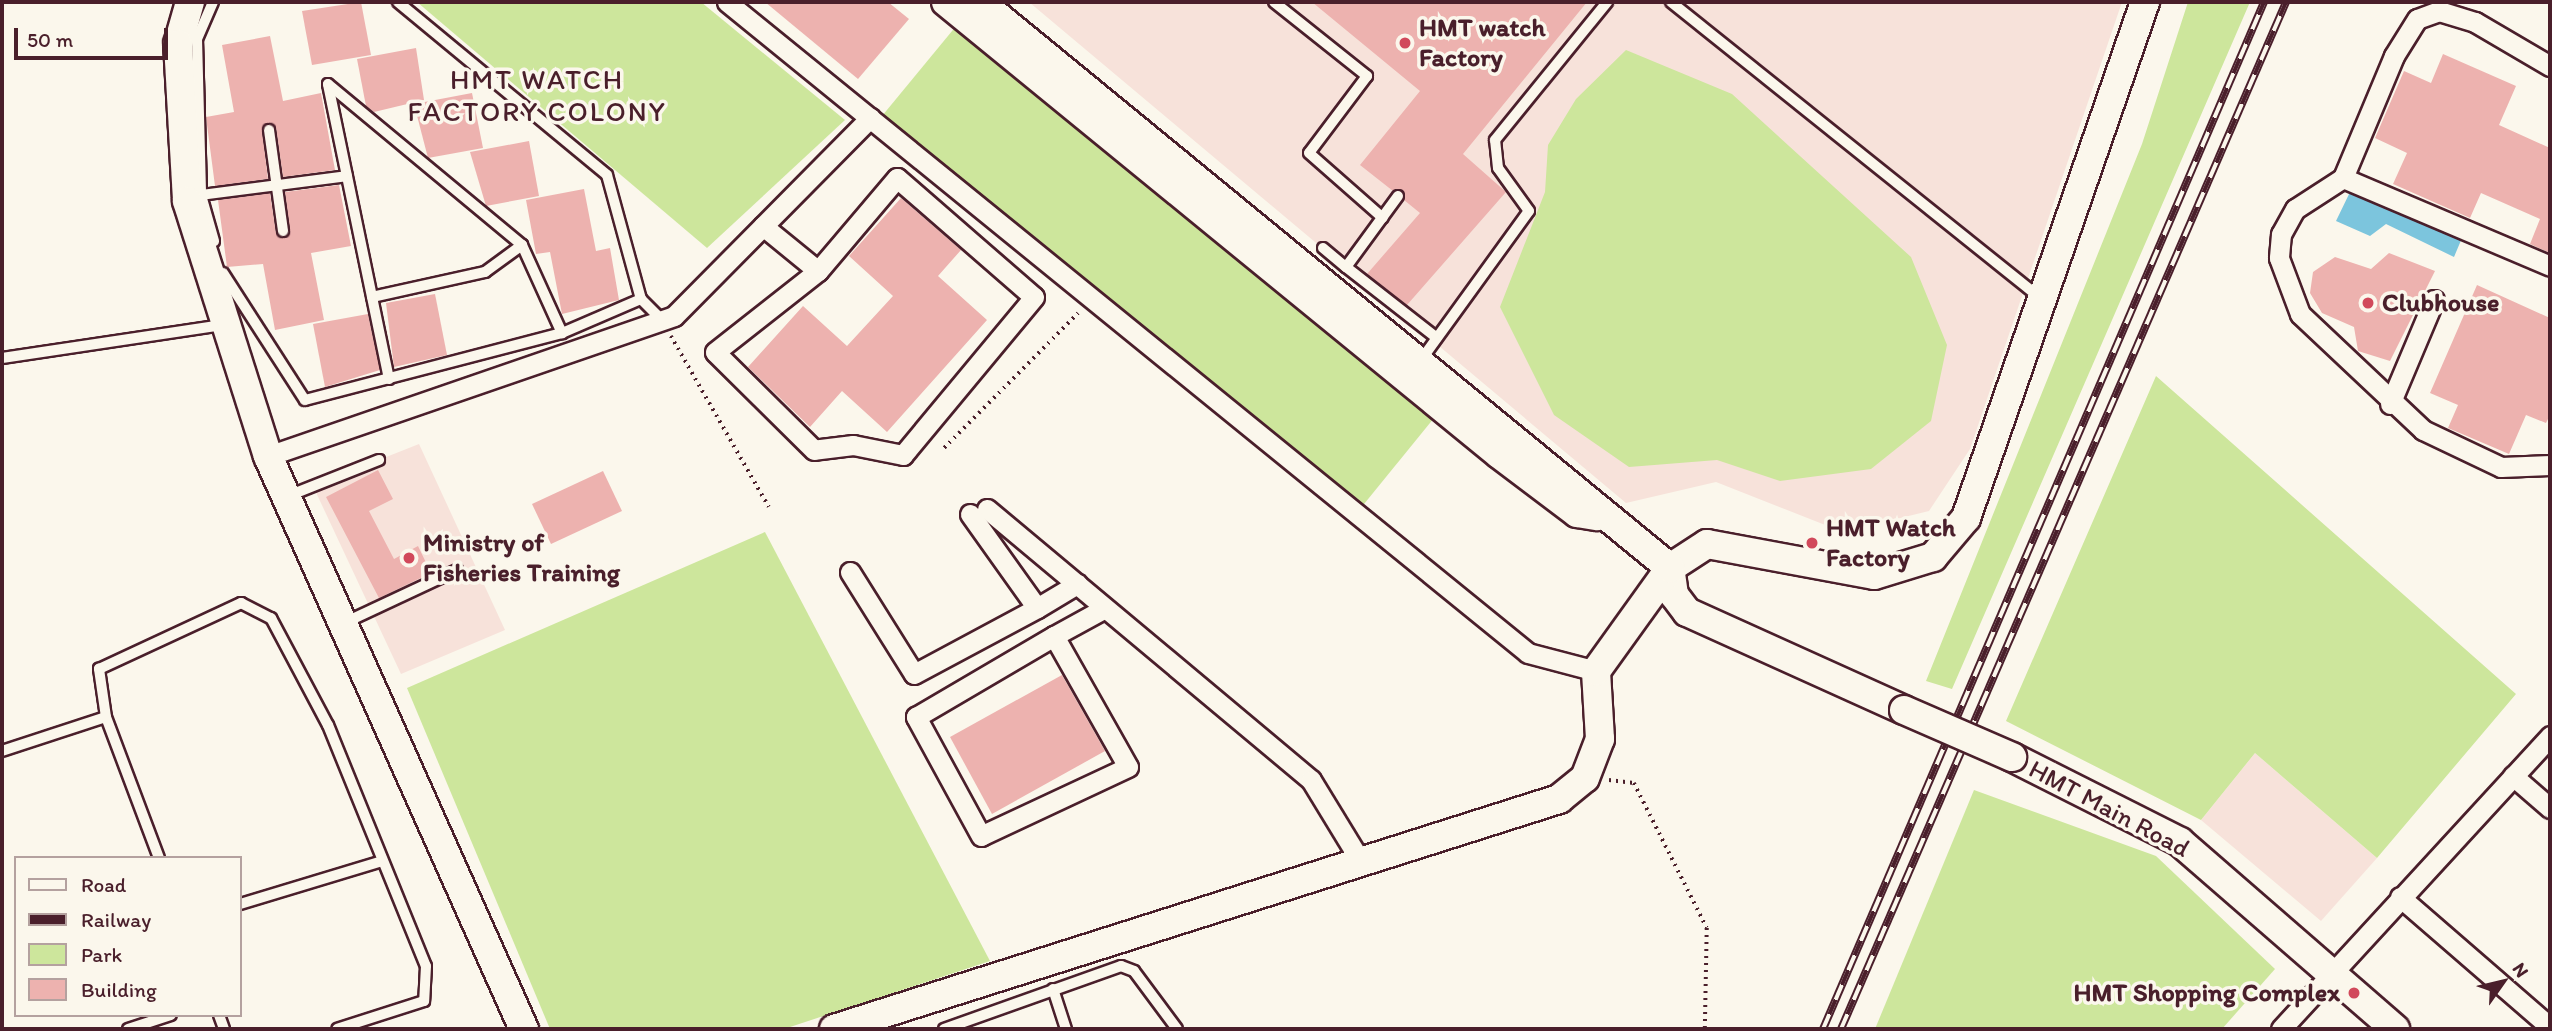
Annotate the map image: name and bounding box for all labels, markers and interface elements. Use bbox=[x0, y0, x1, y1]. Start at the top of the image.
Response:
place label: HMT watch Factory bbox=[1419, 12, 1545, 74]
scale bar bbox=[18, 14, 172, 58]
text: 50 m bbox=[27, 27, 73, 52]
marker: HMT watch Factory bbox=[1397, 35, 1413, 51]
district label: HMT WATCH FACTORY COLONY bbox=[409, 62, 665, 128]
place label: Clubhouse bbox=[2382, 287, 2499, 319]
marker: Clubhouse bbox=[2360, 295, 2376, 311]
place label: HMT Watch Factory bbox=[1826, 512, 1956, 574]
place label: Ministry of Fisheries Training bbox=[423, 527, 619, 588]
marker: HMT Watch Factory bbox=[1804, 535, 1820, 551]
marker: Ministry of Fisheries Training bbox=[401, 550, 417, 566]
street label: HMT Main Road bbox=[2024, 754, 2194, 864]
legend bbox=[14, 856, 242, 1017]
text: Road bbox=[81, 872, 126, 897]
text: Railway bbox=[81, 907, 151, 932]
text: Park bbox=[81, 942, 122, 967]
north arrow bbox=[2468, 947, 2538, 1017]
text: N bbox=[2508, 958, 2534, 982]
text: Building bbox=[81, 977, 157, 1002]
place label: HMT Shopping Complex bbox=[2074, 977, 2340, 1009]
marker: HMT Shopping Complex bbox=[2346, 985, 2362, 1001]

